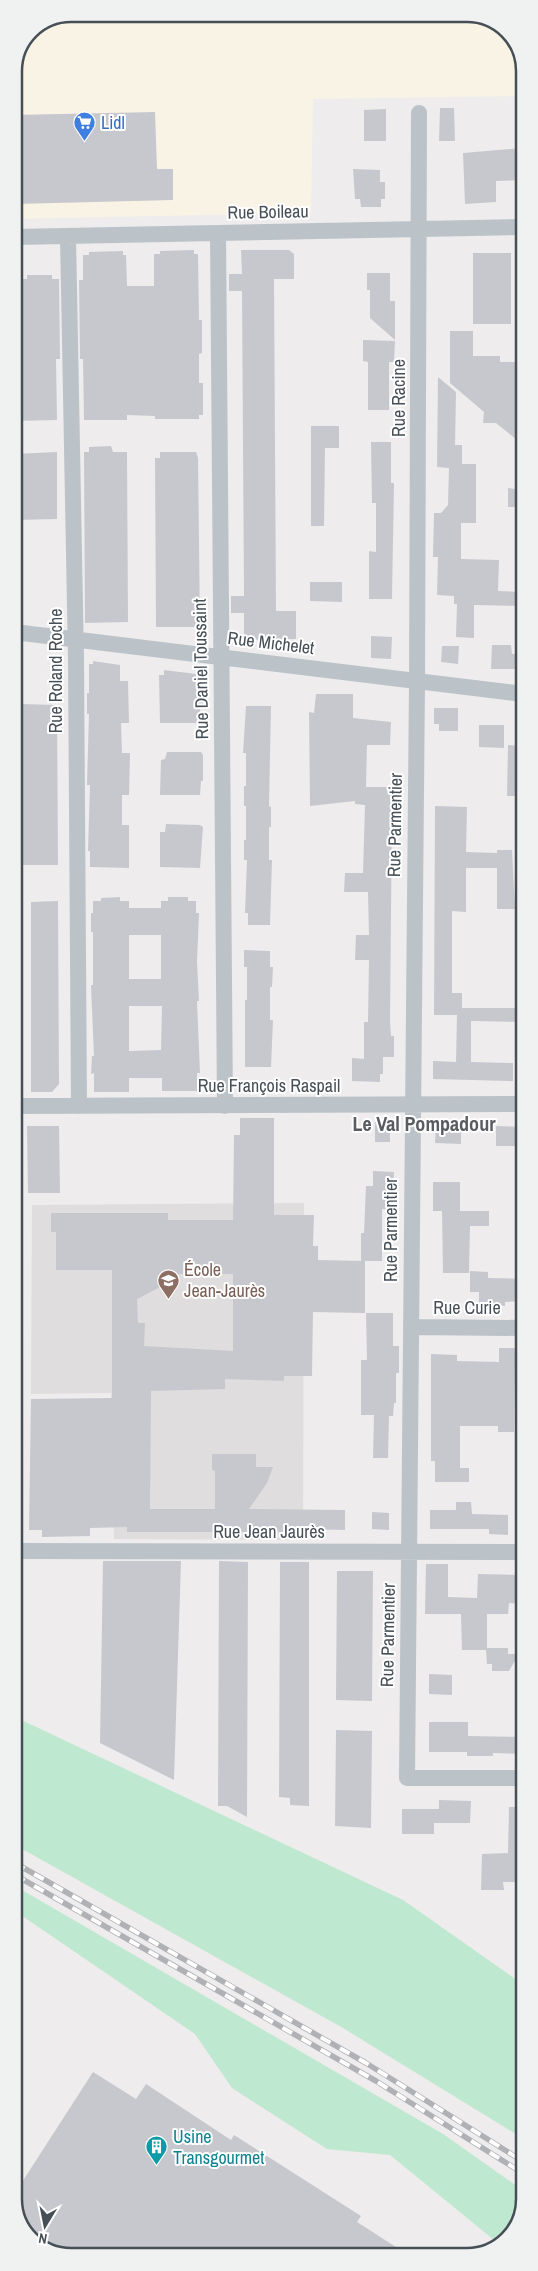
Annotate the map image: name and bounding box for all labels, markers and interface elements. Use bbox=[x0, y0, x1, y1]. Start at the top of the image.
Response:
place label: Lidl bbox=[101, 110, 125, 135]
supermarket icon: Lidl bbox=[73, 111, 97, 142]
street label: Rue Boileau bbox=[227, 198, 309, 225]
street label: Rue Racine bbox=[386, 359, 411, 437]
street label: Rue Daniel Toussaint bbox=[187, 598, 214, 740]
street label: Rue Roland Roche bbox=[43, 609, 68, 733]
street label: Rue Michelet bbox=[226, 625, 316, 660]
street label: Rue Parmentier bbox=[381, 773, 408, 877]
street label: Rue François Raspail bbox=[198, 1073, 340, 1098]
district label: Le Val Pompadour bbox=[352, 1110, 496, 1137]
street label: Rue Parmentier bbox=[378, 1178, 403, 1282]
place label: École Jean-Jaurès bbox=[184, 1257, 265, 1303]
school or university icon: École Jean-Jaurès bbox=[156, 1268, 180, 1299]
street label: Rue Curie bbox=[433, 1295, 501, 1320]
street label: Rue Jean Jaurès bbox=[213, 1519, 325, 1544]
street label: Rue Parmentier bbox=[374, 1583, 401, 1687]
place label: Usine Transgourmet bbox=[173, 2124, 264, 2170]
building icon: Usine Transgourmet bbox=[145, 2135, 169, 2166]
north arrow bbox=[20, 2201, 70, 2251]
text: N bbox=[37, 2229, 48, 2248]

